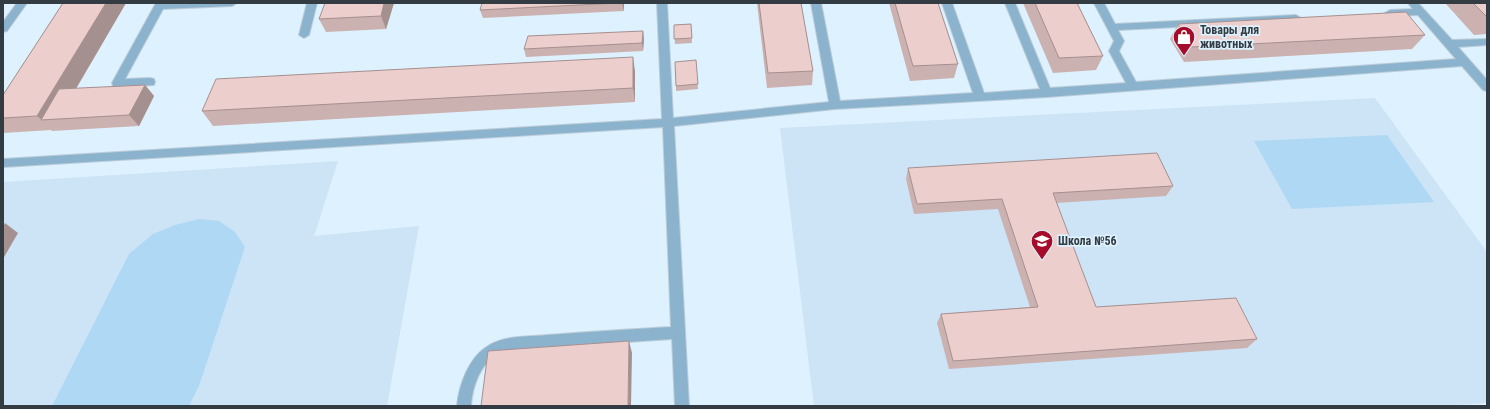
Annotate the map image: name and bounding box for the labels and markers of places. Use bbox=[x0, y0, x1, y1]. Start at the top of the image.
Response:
place label: Товары для животных bbox=[1200, 23, 1259, 51]
shop icon: Товары для животных bbox=[1171, 24, 1197, 57]
school or university icon: Школа №56 bbox=[1029, 228, 1055, 261]
place label: Школа №56 bbox=[1058, 234, 1117, 248]

